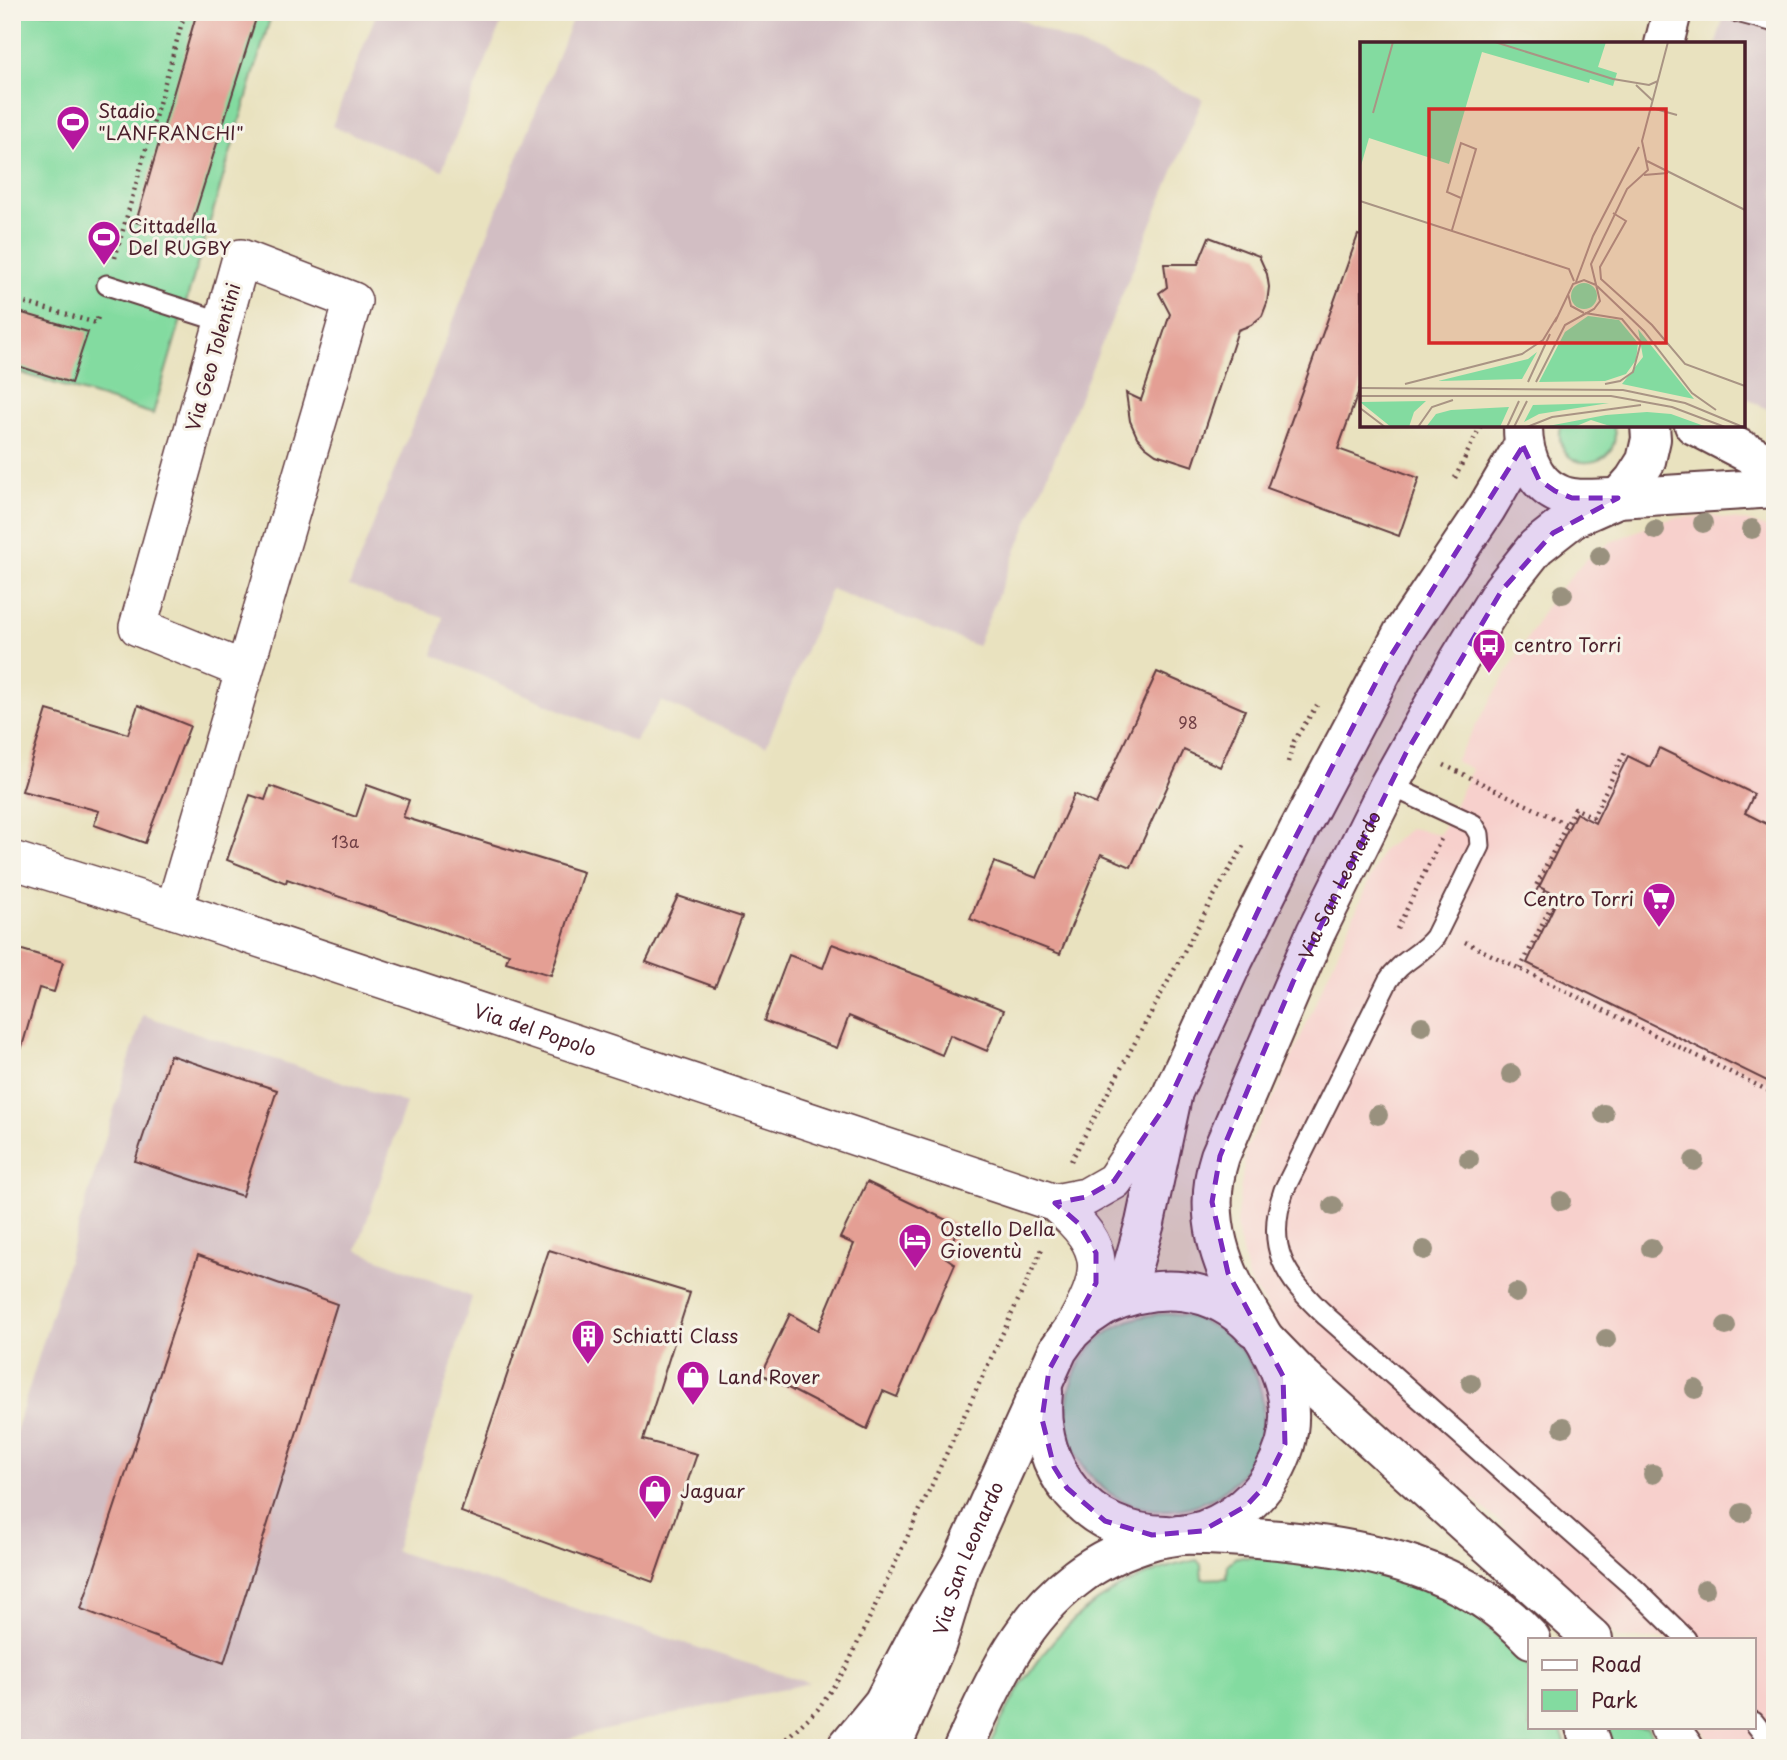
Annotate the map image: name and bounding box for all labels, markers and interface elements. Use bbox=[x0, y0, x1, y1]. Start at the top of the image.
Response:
inset map bbox=[1360, 42, 1745, 427]
place label: Stadio "LANFRANCHI" bbox=[98, 96, 244, 146]
sports icon: Stadio "LANFRANCHI" bbox=[54, 103, 92, 152]
place label: Cittadella Del RUGBY bbox=[128, 211, 231, 261]
sports icon: Cittadella Del RUGBY bbox=[85, 218, 123, 267]
street label: Via Geo Tolentini bbox=[177, 279, 247, 434]
bus stop icon: centro Torri bbox=[1470, 626, 1508, 675]
place label: centro Torri bbox=[1514, 630, 1622, 658]
house number: 98 bbox=[1178, 710, 1198, 734]
street label: Via San Leonardo bbox=[1291, 805, 1387, 964]
house number: 13a bbox=[331, 829, 359, 853]
supermarket icon: Centro Torri bbox=[1640, 880, 1678, 929]
place label: Centro Torri bbox=[1523, 884, 1634, 912]
street label: Via del Popolo bbox=[470, 996, 600, 1063]
place label: Ostello Della Gioventù bbox=[940, 1214, 1055, 1264]
hotel icon: Ostello Della Gioventù bbox=[896, 1221, 934, 1270]
building icon: Schiatti Class bbox=[569, 1317, 607, 1366]
place label: Schiatti Class bbox=[612, 1321, 738, 1349]
shop icon: Land Rover bbox=[674, 1358, 712, 1407]
place label: Land Rover bbox=[718, 1362, 820, 1390]
shop icon: Jaguar bbox=[636, 1472, 674, 1521]
place label: Jaguar bbox=[680, 1476, 745, 1504]
street label: Via San Leonardo bbox=[925, 1477, 1010, 1638]
legend bbox=[1528, 1638, 1756, 1728]
text: Road bbox=[1591, 1647, 1642, 1679]
text: Park bbox=[1591, 1683, 1638, 1715]

